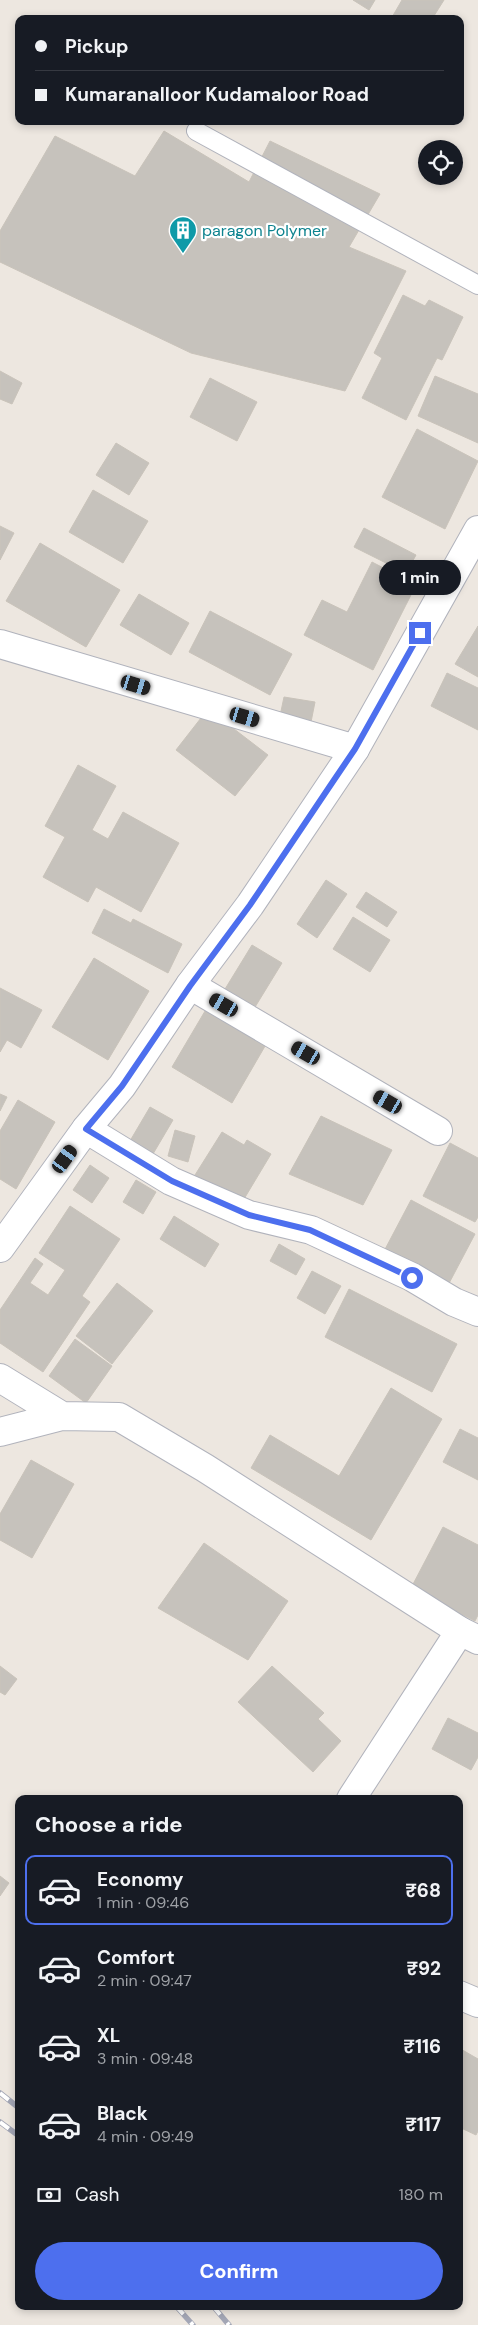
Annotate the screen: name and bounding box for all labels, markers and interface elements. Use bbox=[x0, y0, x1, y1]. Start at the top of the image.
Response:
text: Pickup bbox=[65, 34, 129, 59]
text: Kumaranalloor Kudamaloor Road bbox=[65, 82, 369, 107]
map controls bbox=[418, 140, 463, 185]
button: locate bbox=[418, 140, 463, 185]
building icon: paragon Polymer bbox=[168, 215, 198, 254]
place label: paragon Polymer bbox=[202, 220, 327, 241]
callout: 1 min bbox=[379, 560, 461, 596]
text: 1 min bbox=[400, 567, 440, 588]
route end bbox=[409, 622, 431, 644]
car bbox=[119, 673, 152, 697]
car bbox=[228, 706, 261, 728]
car bbox=[207, 991, 240, 1019]
car bbox=[289, 1039, 322, 1067]
car bbox=[371, 1088, 404, 1116]
car bbox=[50, 1142, 79, 1176]
route start bbox=[401, 1267, 423, 1289]
text: Choose a ride bbox=[35, 1810, 183, 1839]
text: Economy bbox=[97, 1867, 184, 1892]
icon: car bbox=[37, 1868, 82, 1913]
text: ₹68 bbox=[405, 1878, 441, 1903]
text: 1 min · 09:46 bbox=[97, 1892, 189, 1913]
text: Comfort bbox=[97, 1945, 175, 1970]
icon: car bbox=[37, 1946, 82, 1991]
text: ₹92 bbox=[406, 1956, 441, 1981]
text: 2 min · 09:47 bbox=[97, 1970, 192, 1991]
text: XL bbox=[97, 2023, 120, 2048]
icon: car bbox=[37, 2024, 82, 2069]
text: ₹116 bbox=[403, 2034, 441, 2059]
text: 3 min · 09:48 bbox=[97, 2048, 193, 2069]
text: Black bbox=[97, 2101, 148, 2126]
icon: car bbox=[37, 2102, 82, 2147]
text: ₹117 bbox=[405, 2112, 441, 2137]
text: 4 min · 09:49 bbox=[97, 2126, 194, 2147]
icon: cash bbox=[35, 2181, 63, 2209]
text: Cash bbox=[75, 2182, 119, 2207]
text: 180 m bbox=[399, 2184, 443, 2205]
button: Confirm bbox=[35, 2242, 443, 2300]

